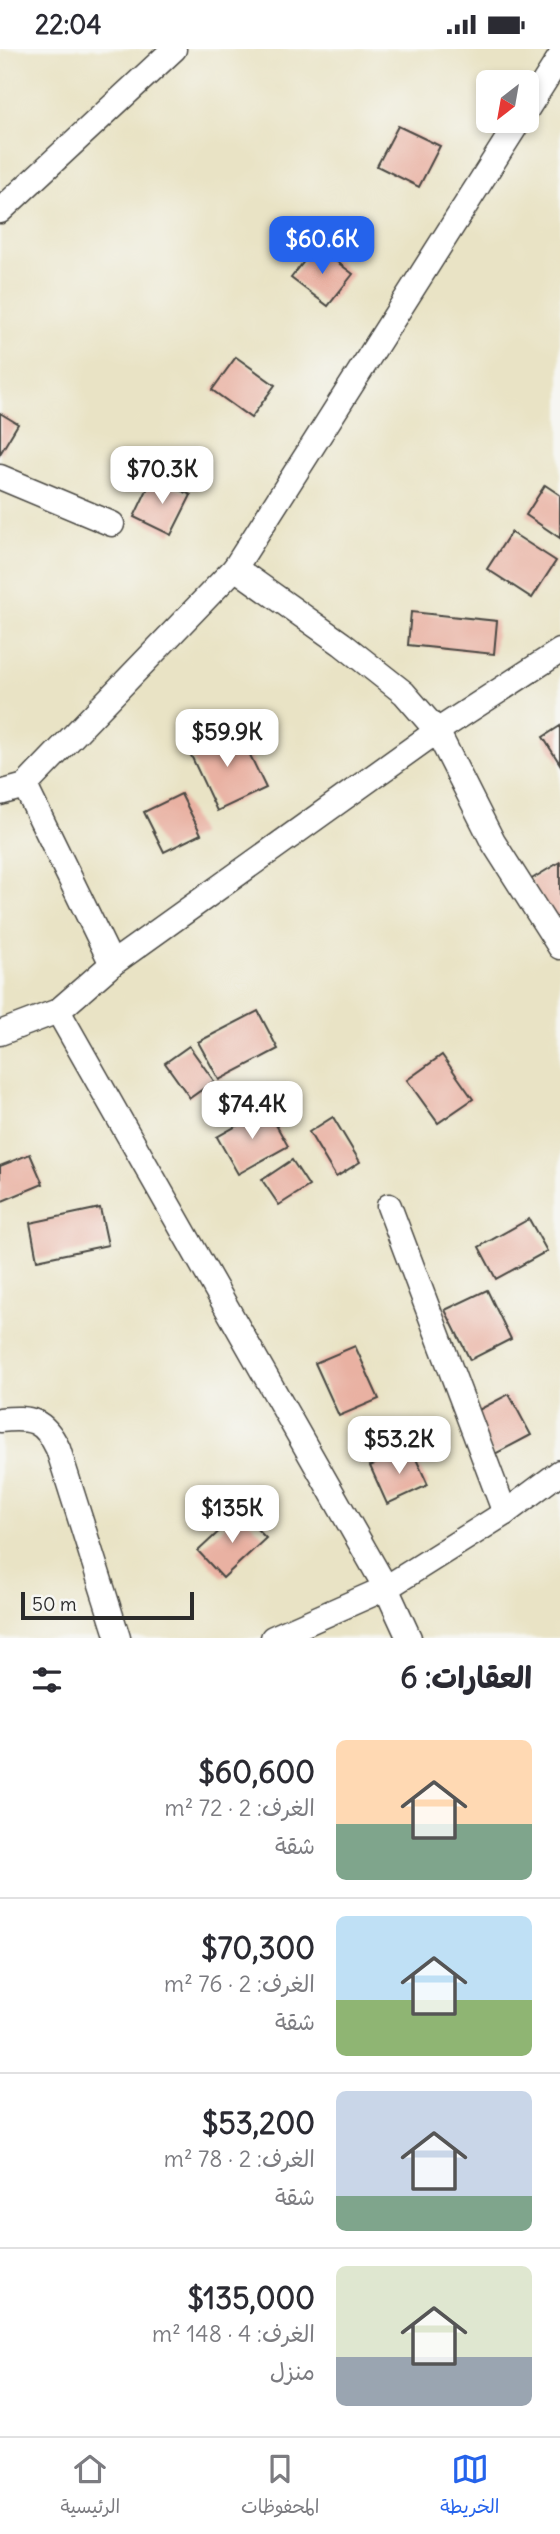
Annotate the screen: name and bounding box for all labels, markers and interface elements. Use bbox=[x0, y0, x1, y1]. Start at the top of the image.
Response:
text: 22:04 bbox=[35, 8, 102, 41]
north arrow bbox=[476, 70, 539, 133]
map controls bbox=[476, 70, 539, 133]
pin: $60.6K bbox=[265, 217, 379, 276]
text: $60.6K bbox=[285, 224, 359, 253]
pin: $70.3K bbox=[105, 447, 219, 506]
text: $70.3K bbox=[126, 454, 198, 483]
pin: $59.9K bbox=[170, 709, 284, 769]
text: $59.9K bbox=[192, 717, 262, 746]
pin: $74.4K bbox=[195, 1081, 309, 1141]
text: $74.4K bbox=[218, 1089, 286, 1118]
pin: $53.2K bbox=[342, 1417, 456, 1476]
text: $53.2K bbox=[364, 1424, 434, 1453]
pin: $135K bbox=[183, 1485, 281, 1545]
text: $135K bbox=[201, 1493, 263, 1522]
scale bar bbox=[21, 1589, 194, 1621]
text: 50 m bbox=[32, 1592, 77, 1616]
text: العقارات: 6 bbox=[400, 1658, 532, 1696]
icon: filters bbox=[28, 1661, 66, 1699]
text: $60,600 bbox=[198, 1753, 315, 1791]
icon: home bbox=[392, 1768, 476, 1852]
text: الغرف: 2 · 72 m² bbox=[164, 1793, 315, 1822]
text: شقة bbox=[275, 1831, 315, 1860]
text: $70,300 bbox=[201, 1929, 315, 1967]
icon: home bbox=[392, 1944, 476, 2028]
text: الغرف: 2 · 76 m² bbox=[164, 1969, 315, 1998]
text: شقة bbox=[275, 2007, 315, 2036]
text: $53,200 bbox=[202, 2104, 315, 2142]
icon: home bbox=[392, 2119, 476, 2203]
text: الغرف: 2 · 78 m² bbox=[164, 2144, 315, 2173]
text: شقة bbox=[275, 2182, 315, 2211]
text: $135,000 bbox=[187, 2279, 315, 2317]
icon: home bbox=[392, 2294, 476, 2378]
text: الغرف: 4 · 148 m² bbox=[152, 2319, 315, 2348]
text: منزل bbox=[270, 2357, 315, 2386]
tab: الرئيسية bbox=[60, 2450, 120, 2523]
tab: المحفوظات bbox=[241, 2450, 319, 2523]
tab: الخريطة bbox=[440, 2450, 500, 2523]

